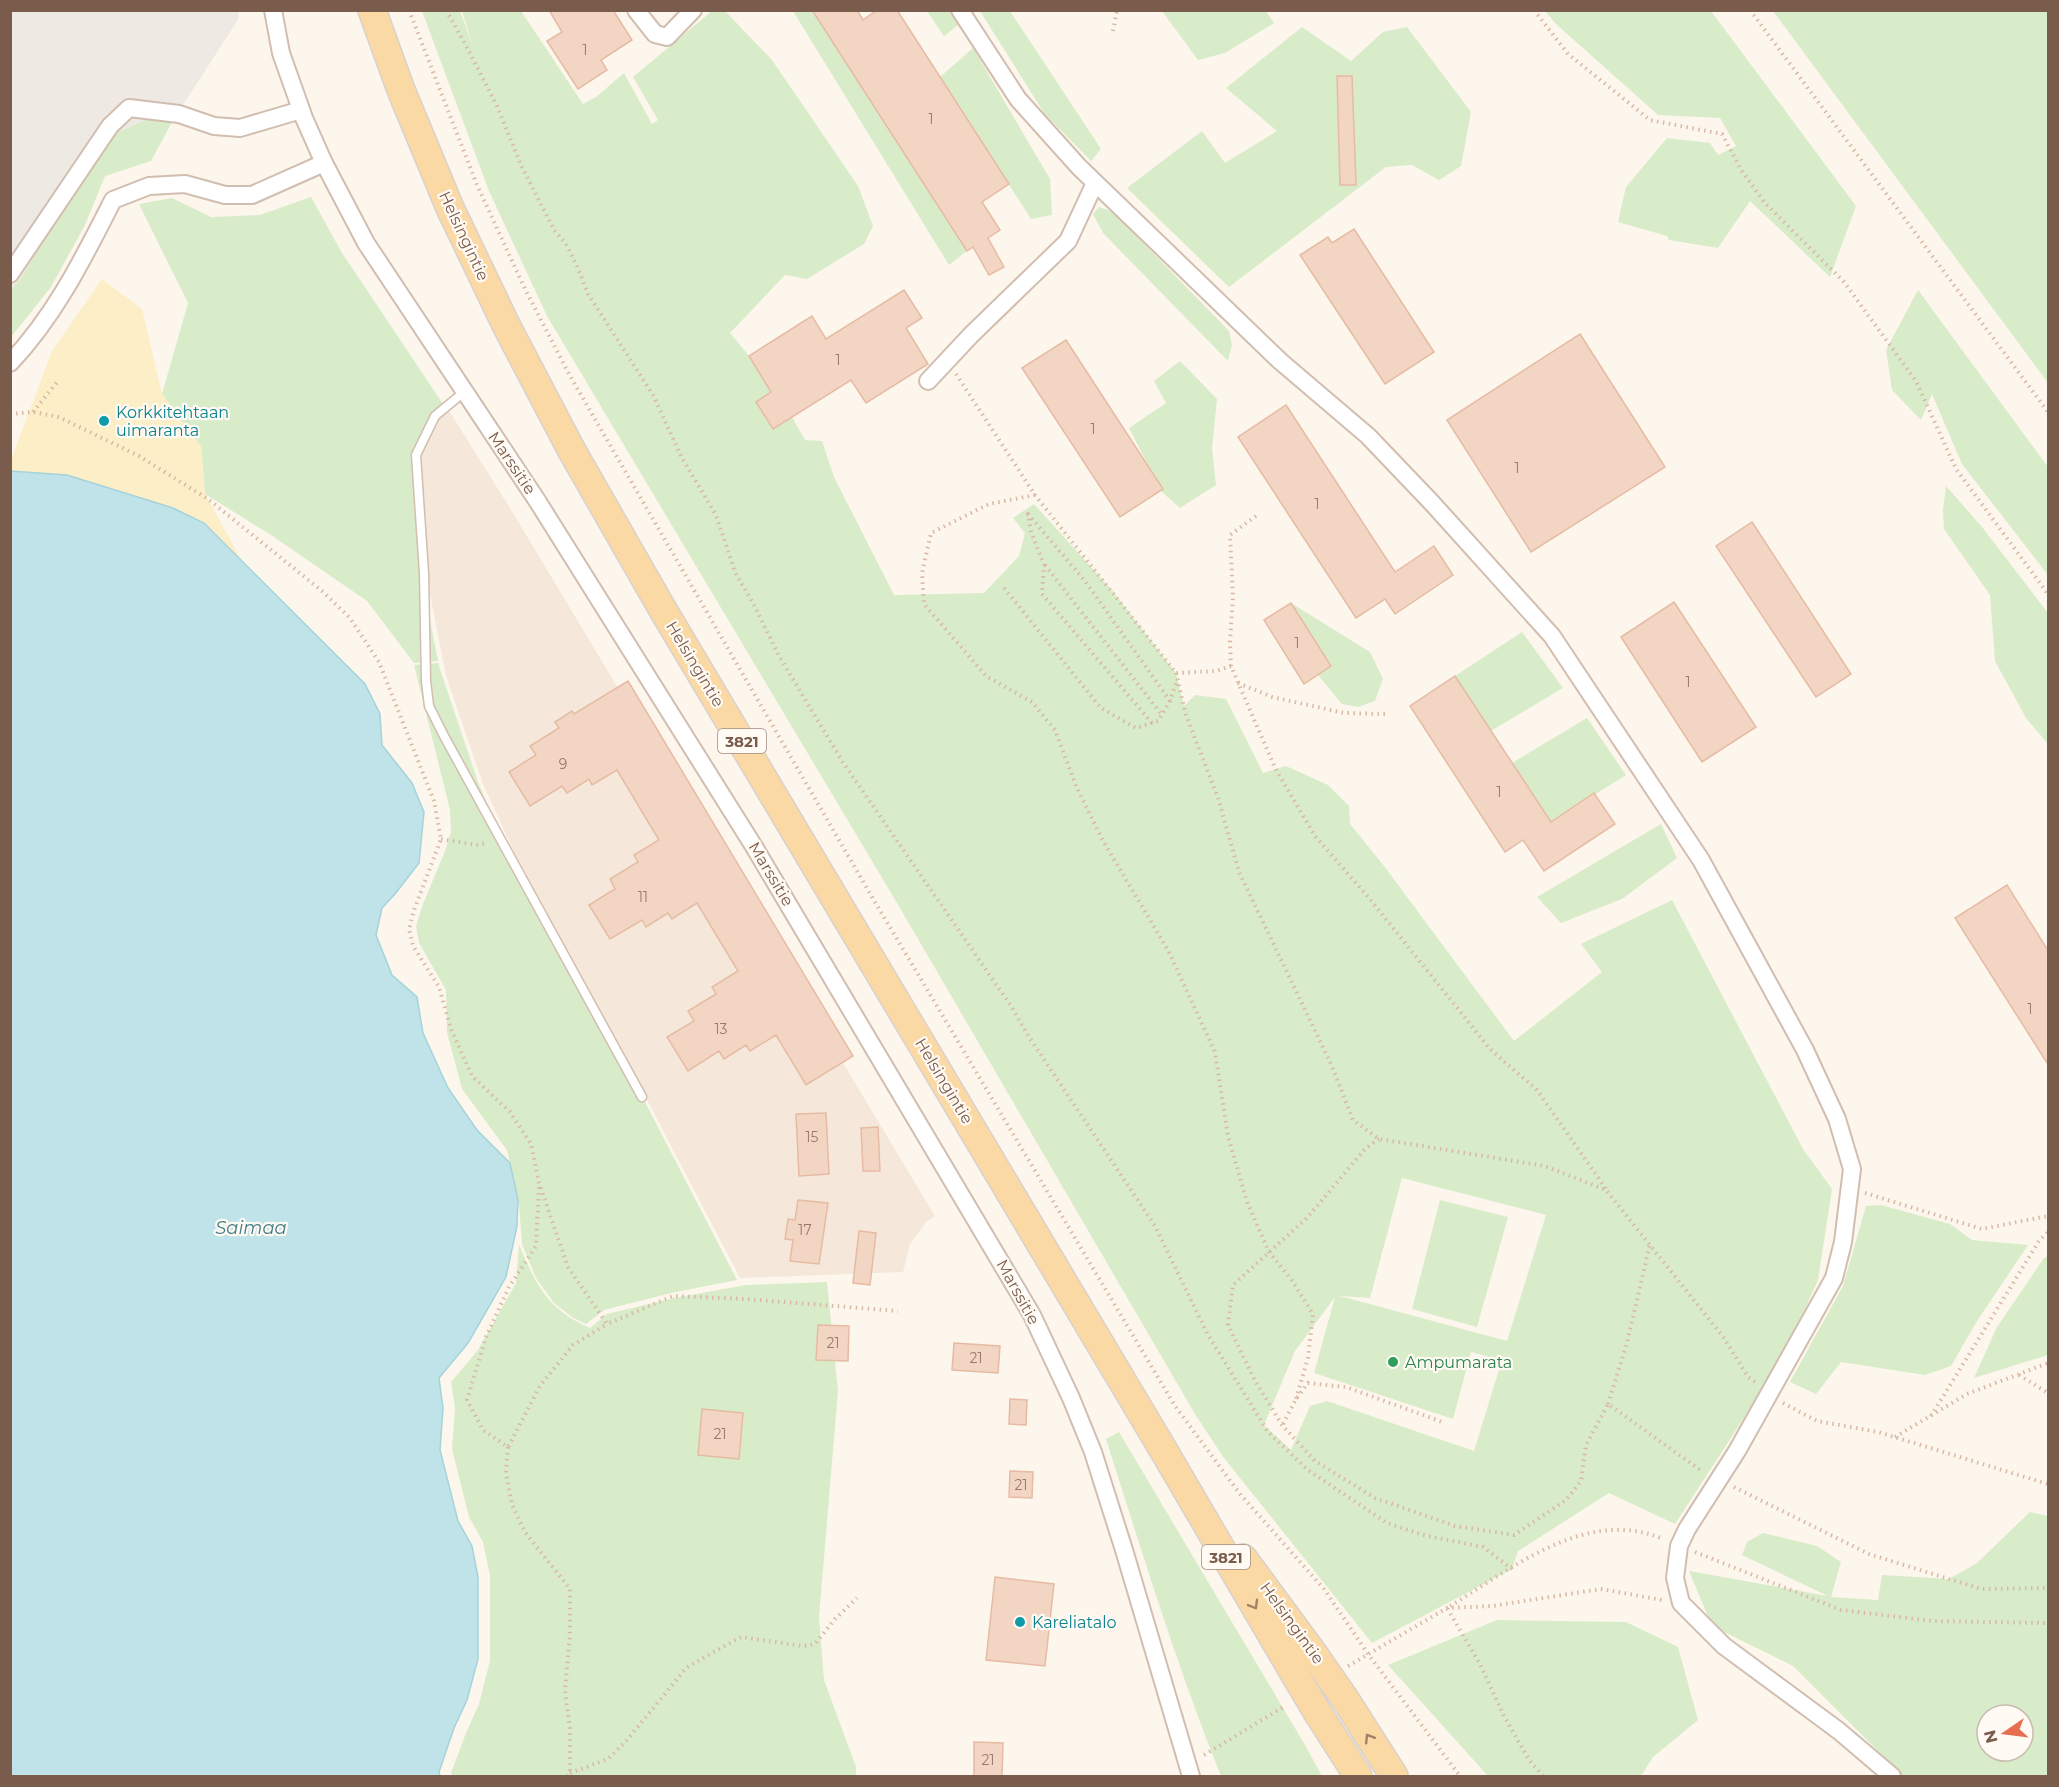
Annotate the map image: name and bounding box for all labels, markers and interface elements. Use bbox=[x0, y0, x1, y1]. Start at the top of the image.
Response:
house number: 1 bbox=[582, 41, 588, 59]
house number: 1 bbox=[928, 110, 934, 128]
street label: Helsingintie bbox=[435, 188, 493, 284]
house number: 1 bbox=[835, 351, 841, 369]
place label: Korkkitehtaan uimaranta bbox=[116, 403, 229, 440]
marker: Korkkitehtaan uimaranta bbox=[97, 414, 111, 428]
house number: 1 bbox=[1090, 420, 1096, 438]
street label: Marssitie bbox=[484, 428, 540, 498]
house number: 1 bbox=[1514, 459, 1520, 477]
house number: 1 bbox=[1314, 495, 1320, 513]
street label: Helsingintie bbox=[662, 618, 728, 710]
house number: 1 bbox=[1294, 634, 1300, 652]
house number: 1 bbox=[1685, 673, 1691, 691]
road number: 3821 bbox=[718, 729, 766, 753]
house number: 9 bbox=[559, 755, 567, 773]
house number: 1 bbox=[1496, 783, 1502, 801]
street label: Marssitie bbox=[744, 839, 798, 909]
house number: 11 bbox=[638, 888, 648, 906]
house number: 1 bbox=[2027, 1000, 2033, 1018]
house number: 13 bbox=[715, 1020, 728, 1038]
street label: Helsingintie bbox=[911, 1035, 977, 1127]
house number: 15 bbox=[806, 1128, 819, 1146]
water label: Saimaa bbox=[215, 1217, 287, 1239]
house number: 17 bbox=[798, 1221, 812, 1239]
street label: Marssitie bbox=[992, 1256, 1044, 1328]
house number: 21 bbox=[826, 1334, 840, 1352]
house number: 21 bbox=[969, 1349, 983, 1367]
place label: Ampumarata bbox=[1405, 1353, 1512, 1372]
marker: Ampumarata bbox=[1386, 1355, 1400, 1369]
house number: 21 bbox=[713, 1425, 727, 1443]
house number: 21 bbox=[1014, 1476, 1028, 1494]
road number: 3821 bbox=[1202, 1545, 1250, 1569]
street label: Helsingintie bbox=[1256, 1578, 1328, 1668]
one-way arrow bbox=[1247, 1599, 1258, 1609]
place label: Kareliatalo bbox=[1032, 1613, 1116, 1632]
marker: Kareliatalo bbox=[1013, 1615, 1027, 1629]
north arrow bbox=[1975, 1703, 2035, 1763]
text: N bbox=[1980, 1728, 2002, 1745]
one-way arrow bbox=[1365, 1734, 1377, 1744]
house number: 21 bbox=[981, 1751, 995, 1769]

